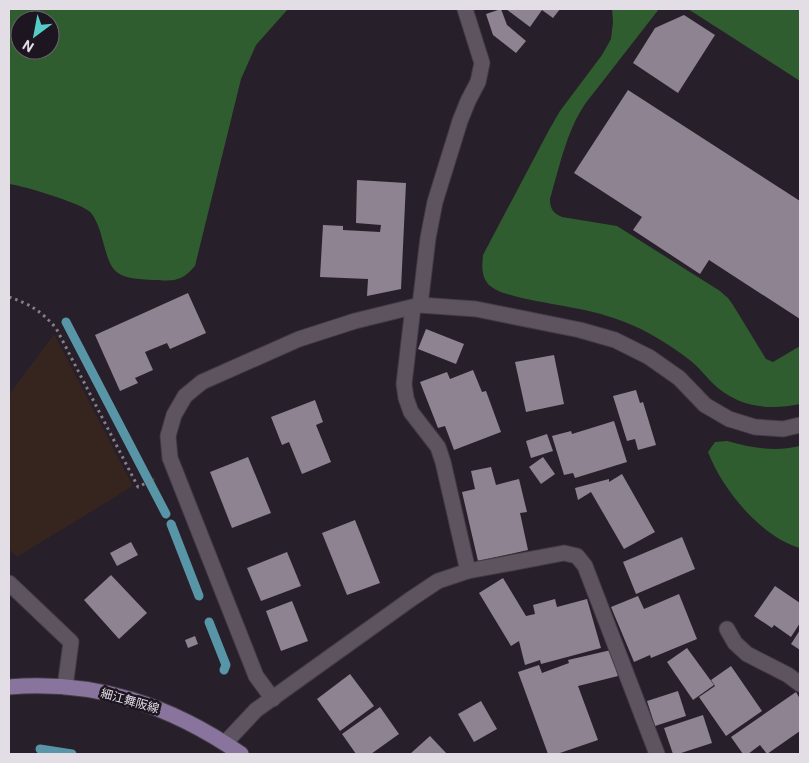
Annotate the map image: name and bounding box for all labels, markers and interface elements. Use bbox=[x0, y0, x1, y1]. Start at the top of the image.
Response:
north arrow bbox=[10, 10, 60, 60]
text: N bbox=[20, 37, 37, 55]
street label: 細江舞阪線 bbox=[99, 686, 161, 716]

